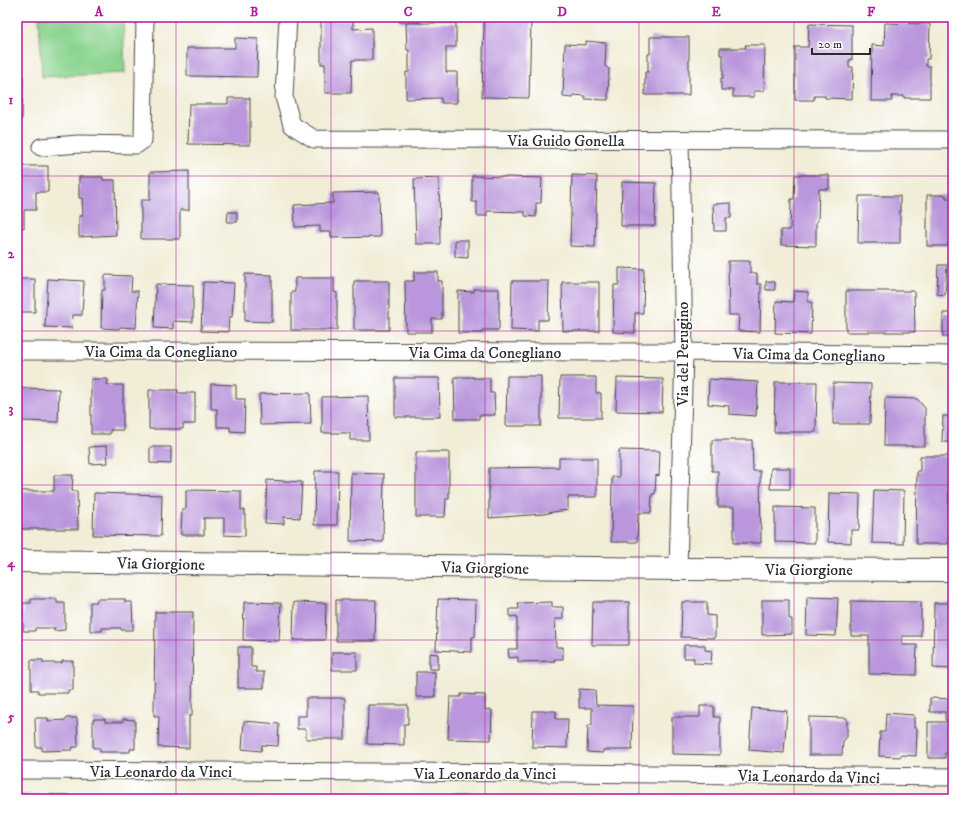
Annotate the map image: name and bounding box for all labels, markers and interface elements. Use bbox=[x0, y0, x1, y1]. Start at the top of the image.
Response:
text: A bbox=[94, 4, 104, 20]
text: B bbox=[250, 4, 258, 20]
text: C bbox=[404, 4, 413, 20]
text: D bbox=[557, 4, 567, 20]
text: E bbox=[711, 4, 721, 20]
text: F bbox=[867, 4, 876, 20]
scale bar bbox=[812, 30, 870, 56]
text: 20 m bbox=[818, 37, 842, 52]
text: 1 bbox=[9, 92, 14, 108]
street label: Via Guido Gonella bbox=[507, 131, 625, 151]
text: 2 bbox=[8, 246, 15, 262]
street label: Via del Perugino bbox=[673, 301, 693, 407]
street label: Via Cima da Conegliano bbox=[84, 342, 237, 362]
street label: Via Cima da Conegliano bbox=[408, 343, 561, 363]
street label: Via Cima da Conegliano bbox=[732, 344, 886, 366]
text: 3 bbox=[9, 401, 14, 417]
street label: Via Giorgione bbox=[116, 553, 206, 575]
text: 4 bbox=[6, 555, 15, 572]
street label: Via Giorgione bbox=[440, 557, 530, 579]
street label: Via Giorgione bbox=[764, 560, 853, 580]
text: 5 bbox=[7, 709, 15, 725]
street label: Via Leonardo da Vinci bbox=[89, 762, 232, 782]
street label: Via Leonardo da Vinci bbox=[413, 764, 556, 784]
street label: Via Leonardo da Vinci bbox=[737, 766, 880, 788]

